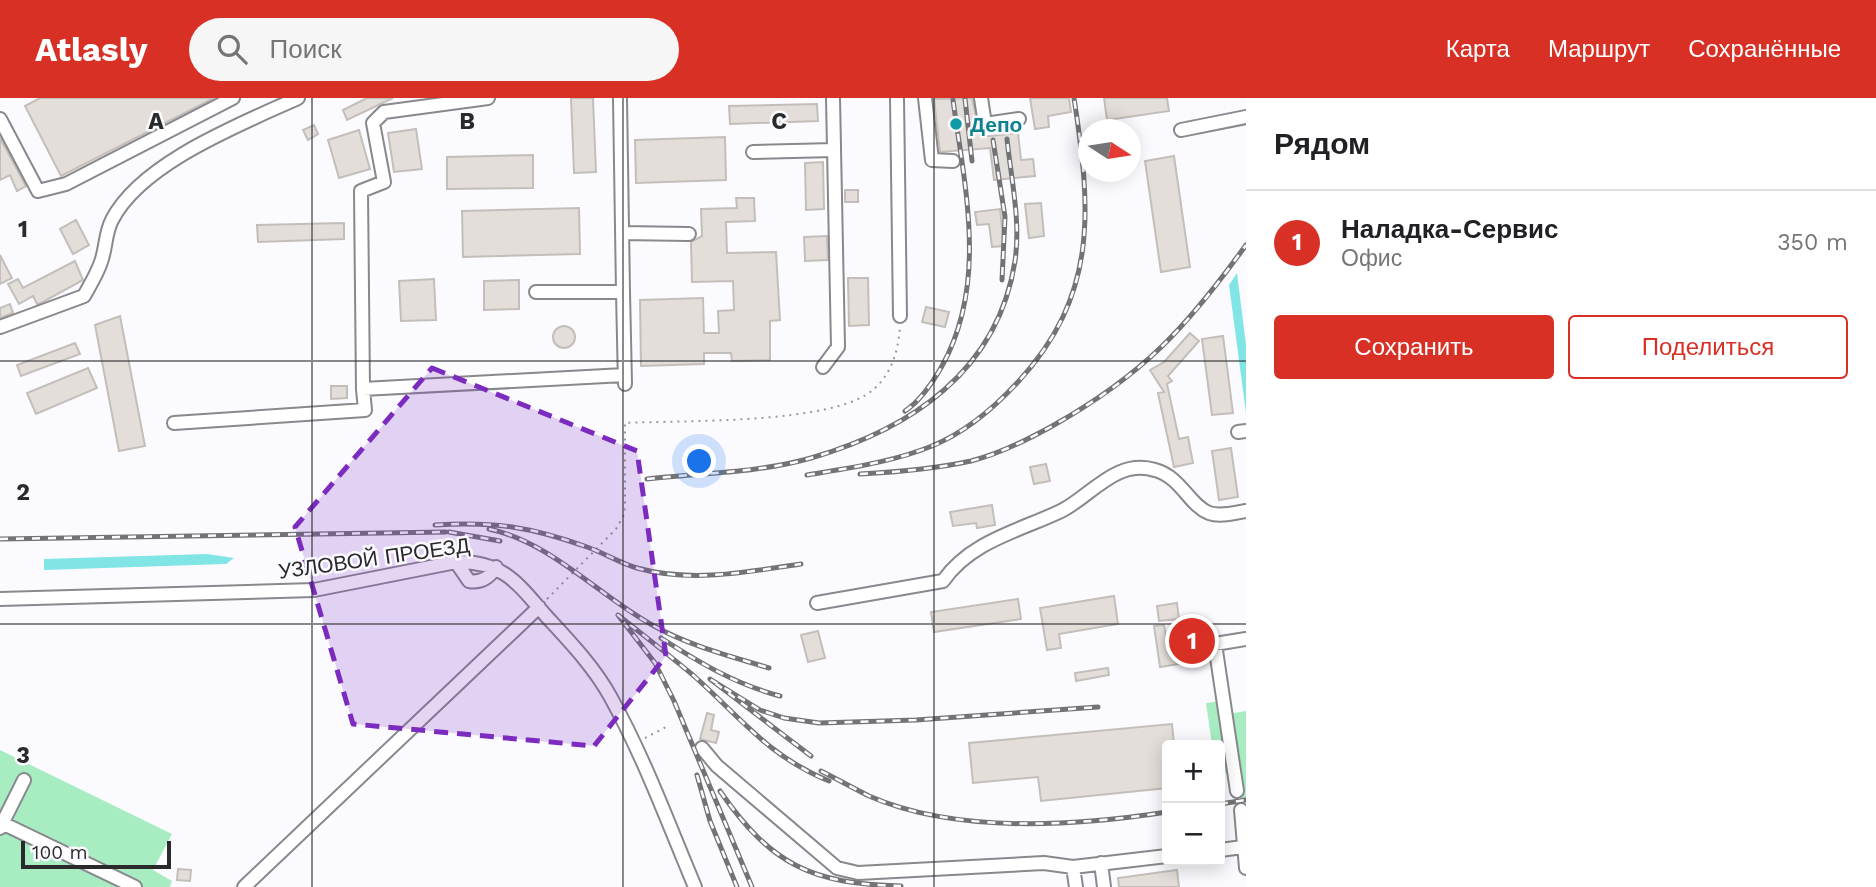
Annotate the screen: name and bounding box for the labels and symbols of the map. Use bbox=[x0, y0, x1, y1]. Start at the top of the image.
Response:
text: A bbox=[148, 108, 164, 135]
text: B bbox=[459, 108, 475, 135]
text: C bbox=[771, 108, 787, 135]
place label: Депо bbox=[970, 112, 1022, 137]
marker: Депо bbox=[948, 116, 964, 132]
north arrow bbox=[1078, 119, 1141, 182]
text: 1 bbox=[18, 216, 28, 243]
your location bbox=[682, 444, 716, 478]
text: 2 bbox=[16, 479, 30, 506]
street label: УЗЛОВОЙ ПРОЕЗД bbox=[277, 532, 471, 584]
pin: 1 bbox=[1169, 615, 1215, 667]
text: 3 bbox=[16, 742, 30, 769]
scale bar bbox=[21, 838, 172, 870]

